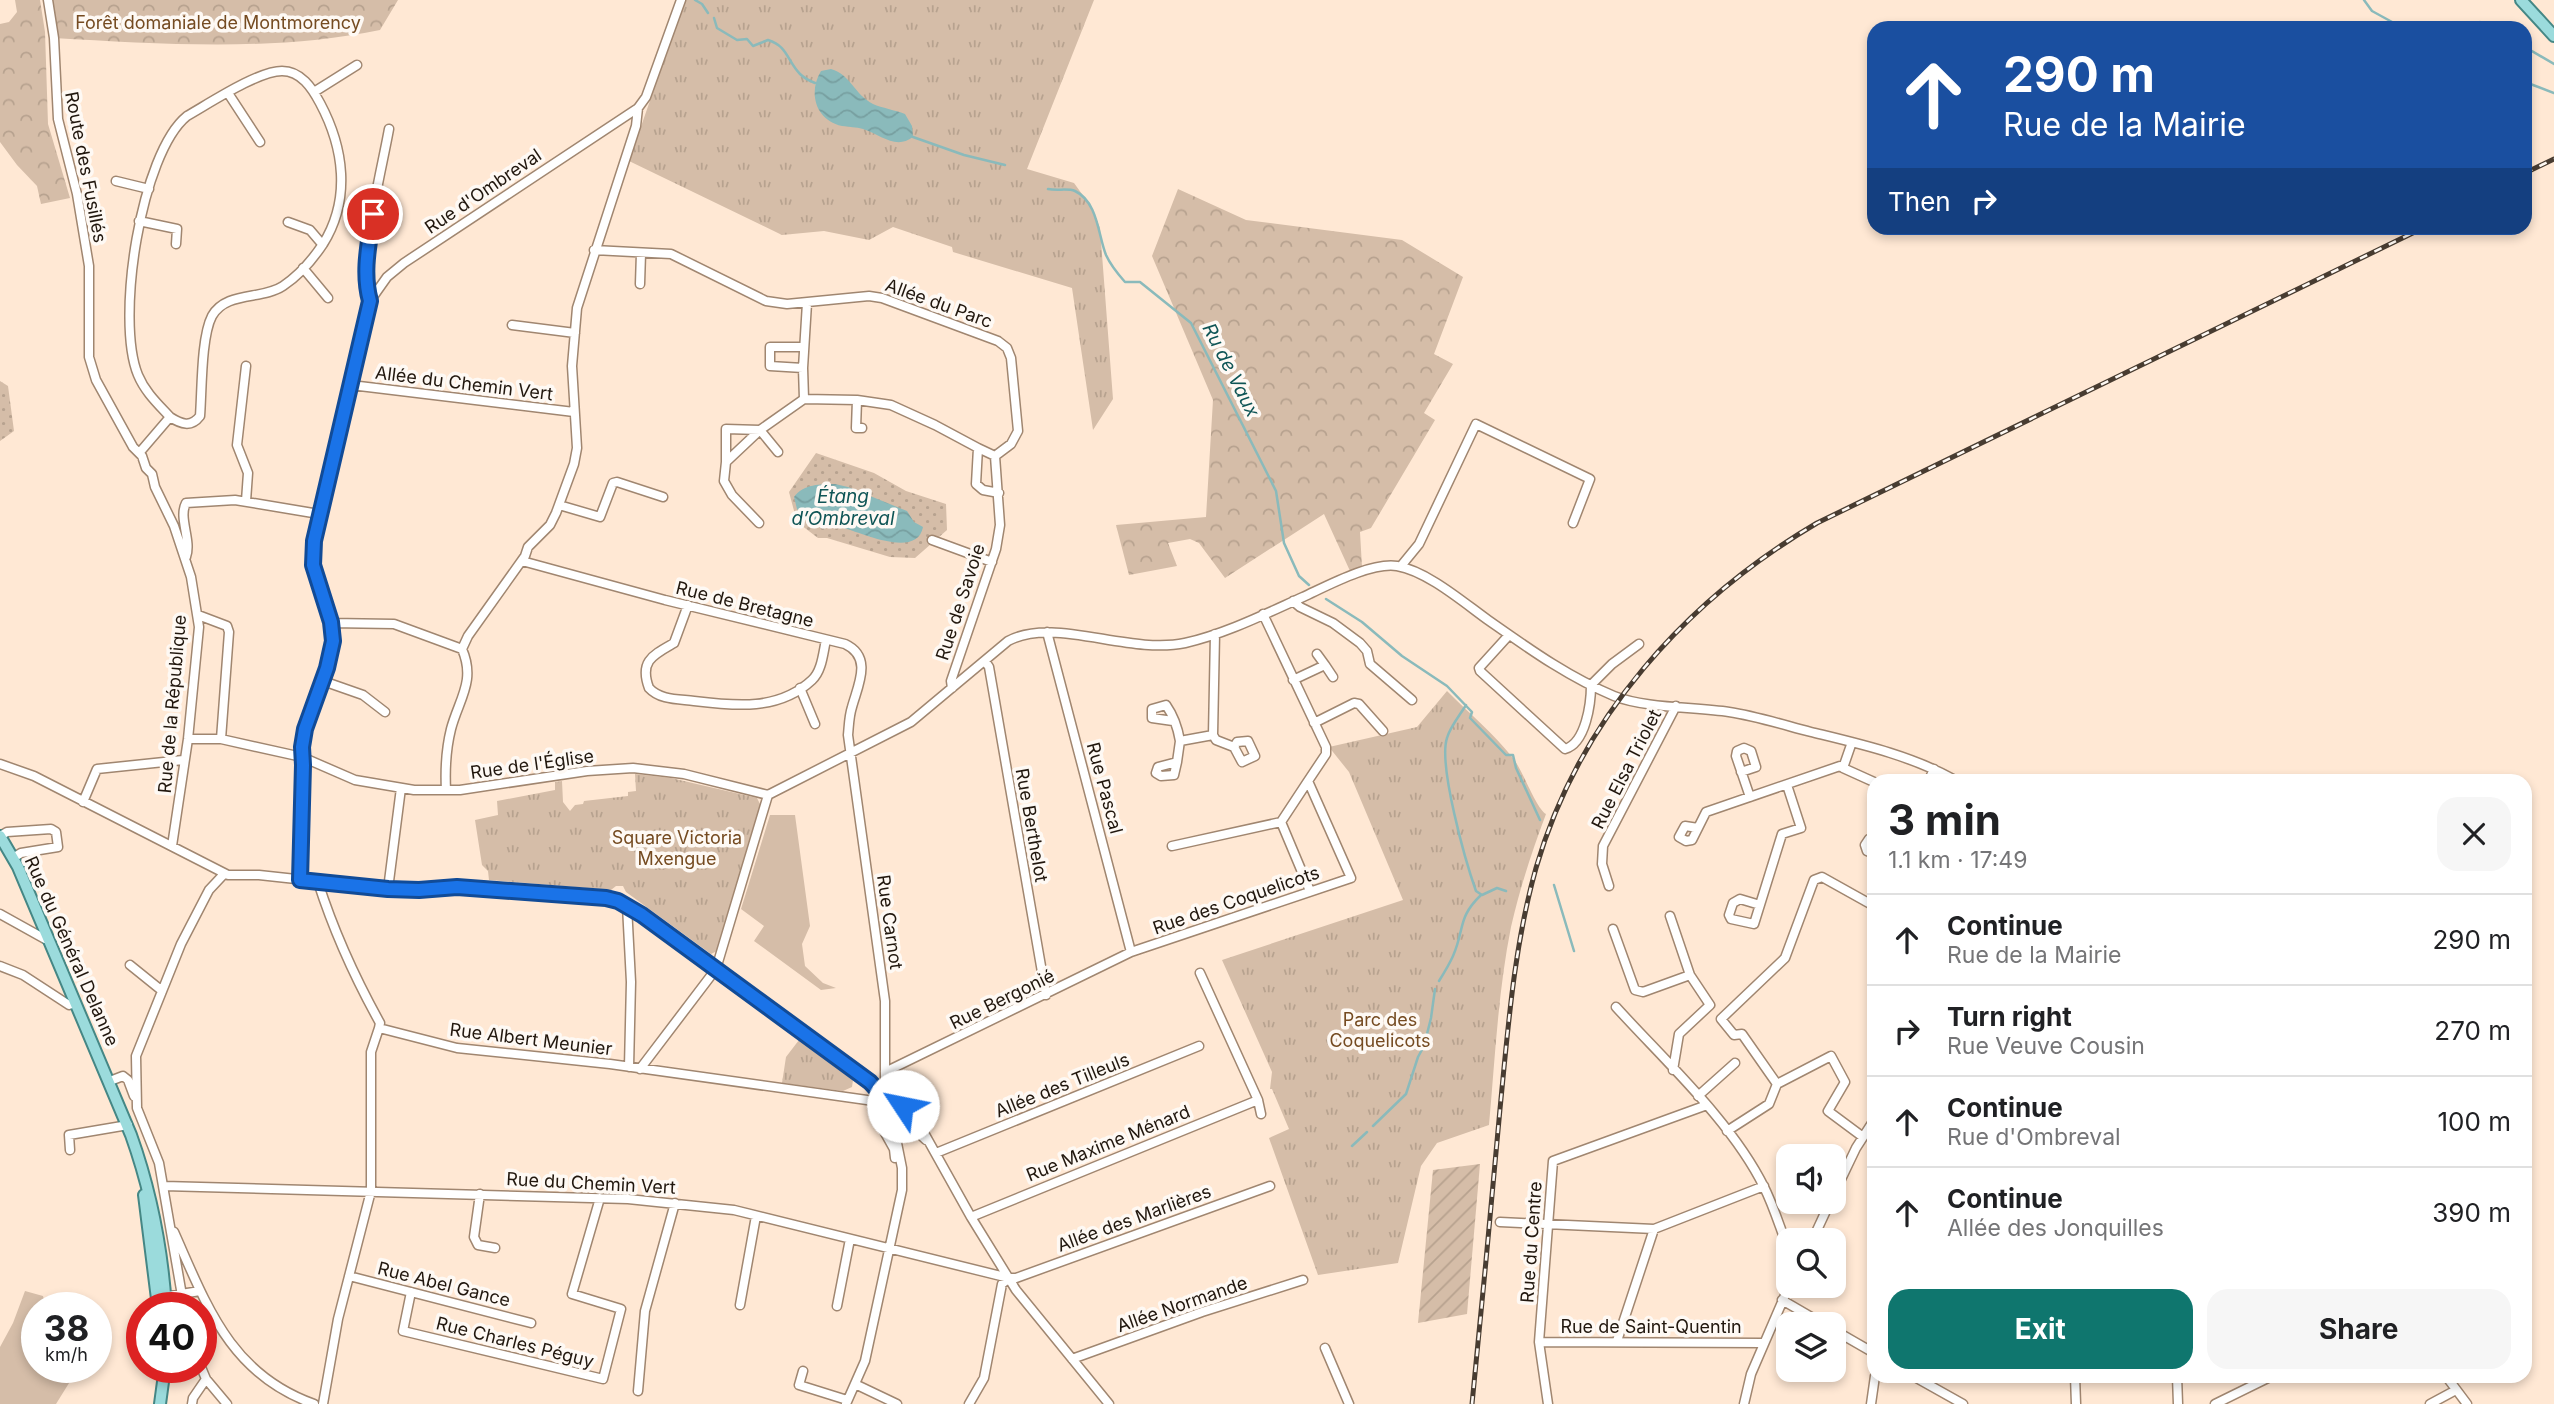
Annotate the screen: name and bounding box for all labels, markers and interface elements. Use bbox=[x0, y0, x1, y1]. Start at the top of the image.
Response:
park label: Forêt domaniale de Montmorency bbox=[75, 12, 361, 33]
text: 290 m bbox=[2003, 45, 2155, 104]
icon: ahead bbox=[1888, 49, 1979, 140]
street label: Route des Fusillés bbox=[61, 90, 111, 244]
text: Rue de la Mairie bbox=[2003, 105, 2246, 144]
street label: Rue d'Ombreval bbox=[421, 144, 545, 238]
icon: right bbox=[1965, 182, 2003, 220]
pin bbox=[343, 184, 403, 244]
text: Then bbox=[1888, 186, 1951, 217]
icon: arrive bbox=[354, 195, 392, 233]
street label: Allée du Parc bbox=[883, 274, 995, 332]
water label: Ru de Vaux bbox=[1198, 319, 1265, 421]
street label: Allée du Chemin Vert bbox=[374, 362, 554, 404]
water label: Étang d’Ombreval bbox=[791, 485, 895, 530]
street label: Rue de Savoie bbox=[931, 541, 989, 663]
street label: Rue de Bretagne bbox=[674, 577, 816, 631]
street label: Rue de la République bbox=[154, 614, 190, 794]
street label: Rue Elsa Triolet bbox=[1587, 706, 1665, 832]
street label: Rue Pascal bbox=[1083, 740, 1127, 836]
street label: Rue de l'Église bbox=[469, 744, 595, 783]
street label: Rue Berthelot bbox=[1012, 766, 1052, 884]
text: 3 min bbox=[1888, 794, 2001, 845]
button: close bbox=[2437, 797, 2511, 871]
park label: Square Victoria Mxengue bbox=[612, 827, 742, 869]
text: 1.1 km · 17:49 bbox=[1888, 846, 2028, 874]
street label: Rue du Général Delanne bbox=[21, 853, 123, 1049]
street label: Rue des Coquelicots bbox=[1150, 862, 1322, 938]
street label: Rue Carnot bbox=[873, 873, 907, 971]
text: Continue bbox=[1947, 910, 2063, 941]
icon: ahead bbox=[1888, 921, 1926, 959]
text: 290 m bbox=[2433, 924, 2511, 955]
text: Rue de la Mairie bbox=[1947, 941, 2121, 969]
street label: Rue Bergonié bbox=[946, 965, 1058, 1033]
text: Turn right bbox=[1947, 1001, 2072, 1032]
park label: Parc des Coquelicots bbox=[1329, 1009, 1431, 1051]
icon: right bbox=[1888, 1012, 1926, 1050]
text: 270 m bbox=[2434, 1015, 2511, 1046]
street label: Rue Albert Meunier bbox=[448, 1019, 614, 1059]
text: Rue Veuve Cousin bbox=[1947, 1032, 2145, 1060]
street label: Allée des Tilleuls bbox=[992, 1048, 1132, 1122]
position arrow bbox=[866, 1069, 940, 1143]
text: Continue bbox=[1947, 1092, 2063, 1123]
street label: Rue Maxime Ménard bbox=[1023, 1101, 1193, 1185]
icon: ahead bbox=[1888, 1103, 1926, 1141]
text: 100 m bbox=[2438, 1106, 2511, 1137]
text: Rue d'Ombreval bbox=[1947, 1123, 2121, 1151]
map controls bbox=[1776, 1144, 1846, 1382]
button: sound bbox=[1776, 1144, 1846, 1214]
street label: Rue du Chemin Vert bbox=[506, 1168, 676, 1198]
street label: Allée des Marlières bbox=[1054, 1180, 1214, 1256]
street label: Rue du Centre bbox=[1516, 1181, 1546, 1303]
text: Continue bbox=[1947, 1183, 2063, 1214]
icon: ahead bbox=[1888, 1194, 1926, 1232]
text: 390 m bbox=[2432, 1197, 2511, 1228]
text: Allée des Jonquilles bbox=[1947, 1214, 2164, 1242]
button: search bbox=[1776, 1228, 1846, 1298]
street label: Rue Abel Gance bbox=[375, 1257, 513, 1311]
street label: Allée Normande bbox=[1114, 1272, 1250, 1336]
button: Exit bbox=[1888, 1289, 2193, 1369]
button: Share bbox=[2207, 1289, 2511, 1369]
speed limit sign: 40 bbox=[126, 1292, 217, 1383]
text: 38 bbox=[44, 1307, 89, 1349]
street label: Rue Charles Péguy bbox=[434, 1312, 596, 1372]
button: layers bbox=[1776, 1312, 1846, 1382]
street label: Rue de Saint-Quentin bbox=[1560, 1316, 1742, 1337]
text: km/h bbox=[45, 1344, 88, 1365]

